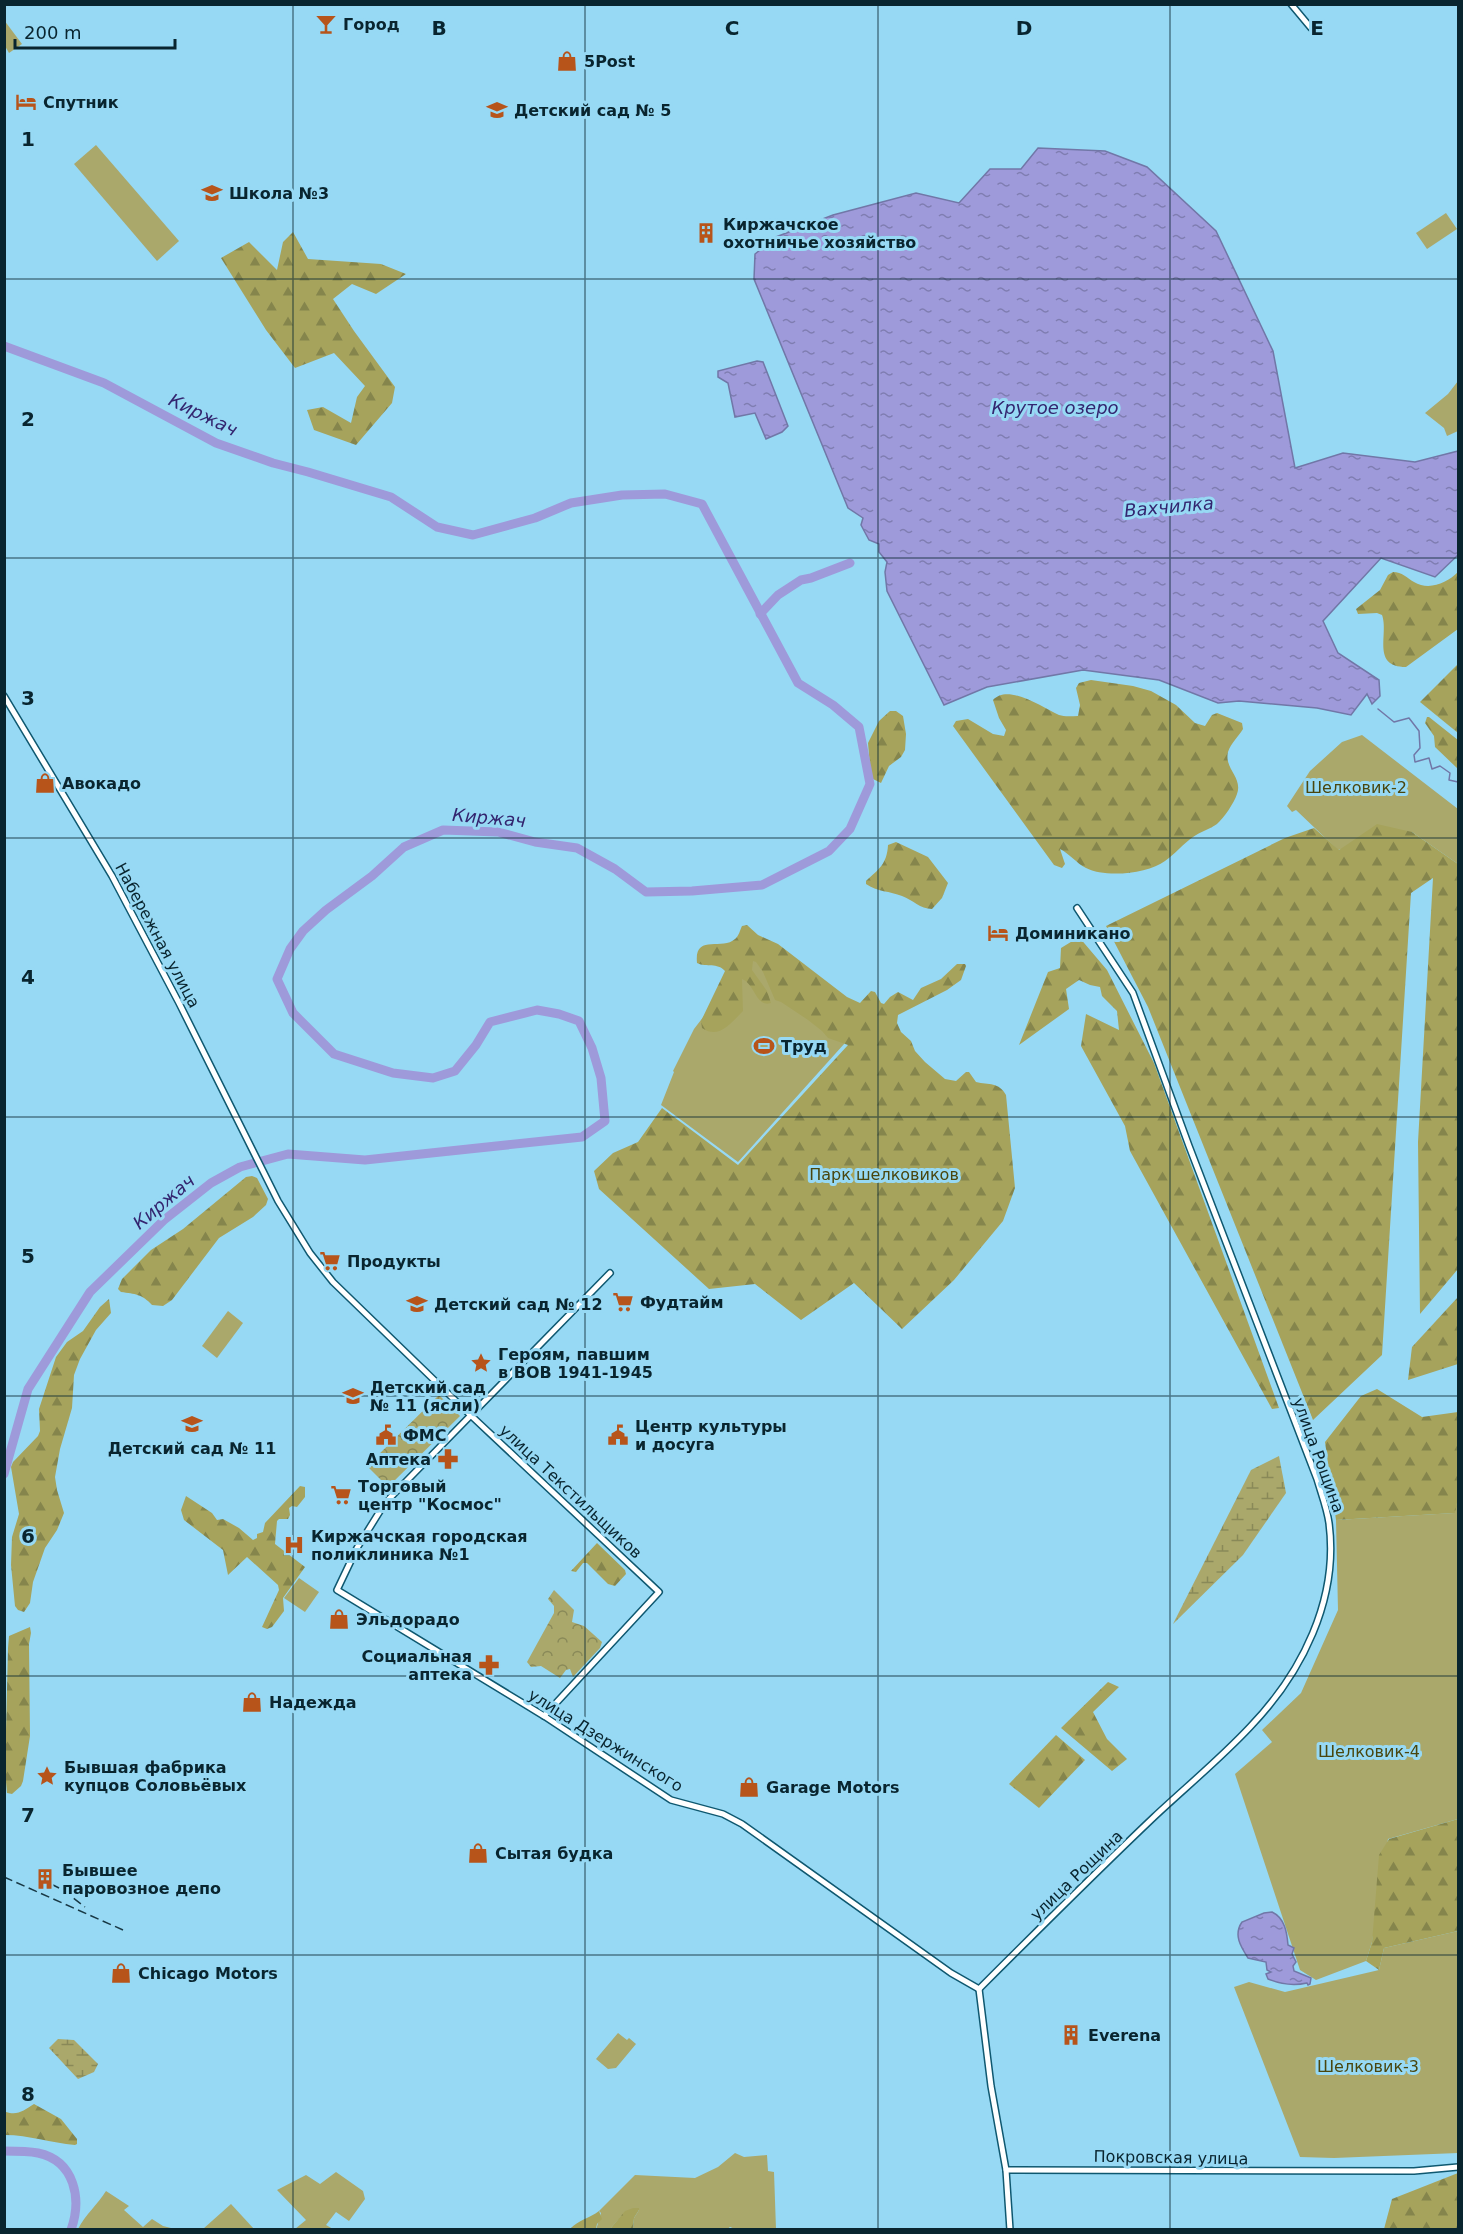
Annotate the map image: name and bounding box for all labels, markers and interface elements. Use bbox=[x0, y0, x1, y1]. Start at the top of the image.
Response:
scale bar bbox=[15, 12, 176, 50]
bar icon: Город bbox=[314, 12, 338, 36]
place label: Город bbox=[343, 15, 400, 34]
text: B bbox=[431, 16, 447, 40]
text: C bbox=[725, 16, 739, 40]
text: D bbox=[1016, 16, 1032, 40]
text: E bbox=[1310, 16, 1324, 40]
text: 200 m bbox=[24, 22, 82, 43]
shop icon: 5Post bbox=[555, 49, 579, 73]
place label: 5Post bbox=[584, 52, 635, 71]
hotel icon: Спутник bbox=[14, 90, 38, 114]
place label: Спутник bbox=[43, 93, 119, 112]
school or university icon: Детский сад № 5 bbox=[485, 98, 509, 122]
place label: Детский сад № 5 bbox=[514, 101, 671, 120]
text: 1 bbox=[21, 127, 35, 151]
school or university icon: Школа №3 bbox=[200, 181, 224, 205]
place label: Школа №3 bbox=[229, 184, 329, 203]
place label: Киржачское охотничье хозяйство bbox=[723, 215, 916, 252]
building icon: Киржачское охотничье хозяйство bbox=[694, 221, 718, 245]
water label: Киржач bbox=[165, 389, 241, 440]
water label: Крутое озеро bbox=[991, 397, 1119, 418]
text: 2 bbox=[21, 407, 35, 431]
water label: Вахчилка bbox=[1123, 492, 1215, 521]
text: 3 bbox=[21, 686, 35, 710]
shop icon: Авокадо bbox=[33, 771, 57, 795]
place label: Авокадо bbox=[62, 774, 141, 793]
park label: Шелковик-2 bbox=[1305, 778, 1407, 797]
water label: Киржач bbox=[451, 804, 527, 831]
street label: Набережная улица bbox=[111, 859, 204, 1011]
hotel icon: Доминикано bbox=[986, 921, 1010, 945]
place label: Доминикано bbox=[1015, 924, 1131, 943]
text: 4 bbox=[21, 965, 35, 989]
sports icon: Труд bbox=[752, 1034, 776, 1058]
place label: Труд bbox=[781, 1037, 827, 1056]
park label: Парк шелковиков bbox=[809, 1165, 959, 1184]
water label: Киржач bbox=[129, 1170, 199, 1233]
text: 5 bbox=[21, 1244, 35, 1268]
supermarket icon: Продукты bbox=[318, 1249, 342, 1273]
place label: Продукты bbox=[347, 1252, 441, 1271]
supermarket icon: Фудтайм bbox=[611, 1290, 635, 1314]
school or university icon: Детский сад № 12 bbox=[405, 1292, 429, 1316]
place label: Фудтайм bbox=[640, 1293, 724, 1312]
place label: Детский сад № 12 bbox=[434, 1295, 603, 1314]
place label: Героям, павшим в ВОВ 1941-1945 bbox=[498, 1345, 653, 1382]
place icon: Героям, павшим в ВОВ 1941-1945 bbox=[469, 1351, 493, 1375]
place label: Детский сад № 11 (ясли) bbox=[370, 1378, 486, 1415]
school or university icon: Детский сад № 11 (ясли) bbox=[341, 1384, 365, 1408]
street label: улица Рощина bbox=[1289, 1395, 1348, 1515]
school or university icon: Детский сад № 11 bbox=[180, 1412, 204, 1436]
place label: Центр культуры и досуга bbox=[635, 1417, 787, 1454]
street label: улица Текстильщиков bbox=[496, 1420, 646, 1562]
public building icon: ФМС bbox=[374, 1423, 398, 1447]
public building icon: Центр культуры и досуга bbox=[606, 1423, 630, 1447]
place label: ФМС bbox=[403, 1426, 447, 1445]
place label: Детский сад № 11 bbox=[108, 1439, 276, 1458]
pharmacy icon: Аптека bbox=[436, 1447, 460, 1471]
place label: Аптека bbox=[366, 1450, 431, 1469]
place label: Торговый центр "Космос" bbox=[358, 1477, 502, 1514]
supermarket icon: Торговый центр "Космос" bbox=[329, 1483, 353, 1507]
text: 6 bbox=[21, 1524, 35, 1548]
place label: Киржачская городская поликлиника №1 bbox=[311, 1527, 528, 1564]
hospital icon: Киржачская городская поликлиника №1 bbox=[282, 1533, 306, 1557]
shop icon: Эльдорадо bbox=[327, 1607, 351, 1631]
place label: Эльдорадо bbox=[356, 1610, 460, 1629]
place label: Социальная аптека bbox=[361, 1647, 472, 1684]
pharmacy icon: Социальная аптека bbox=[477, 1653, 501, 1677]
street label: улица Дзержинского bbox=[525, 1685, 687, 1796]
shop icon: Надежда bbox=[240, 1690, 264, 1714]
place label: Надежда bbox=[269, 1693, 357, 1712]
park label: Шелковик-4 bbox=[1318, 1742, 1420, 1761]
place label: Бывшая фабрика купцов Соловьёвых bbox=[64, 1758, 247, 1795]
place icon: Бывшая фабрика купцов Соловьёвых bbox=[35, 1764, 59, 1788]
shop icon: Garage Motors bbox=[737, 1775, 761, 1799]
place label: Garage Motors bbox=[766, 1778, 899, 1797]
text: 7 bbox=[21, 1803, 35, 1827]
street label: улица Рощина bbox=[1026, 1826, 1126, 1924]
shop icon: Сытая будка bbox=[466, 1841, 490, 1865]
place label: Сытая будка bbox=[495, 1844, 613, 1863]
place label: Бывшее паровозное депо bbox=[62, 1861, 221, 1898]
building icon: Бывшее паровозное депо bbox=[33, 1867, 57, 1891]
shop icon: Chicago Motors bbox=[109, 1961, 133, 1985]
place label: Chicago Motors bbox=[138, 1964, 278, 1983]
building icon: Everena bbox=[1059, 2023, 1083, 2047]
place label: Everena bbox=[1088, 2026, 1161, 2045]
park label: Шелковик-3 bbox=[1317, 2057, 1419, 2076]
text: 8 bbox=[21, 2082, 35, 2106]
street label: Покровская улица bbox=[1094, 2147, 1248, 2168]

